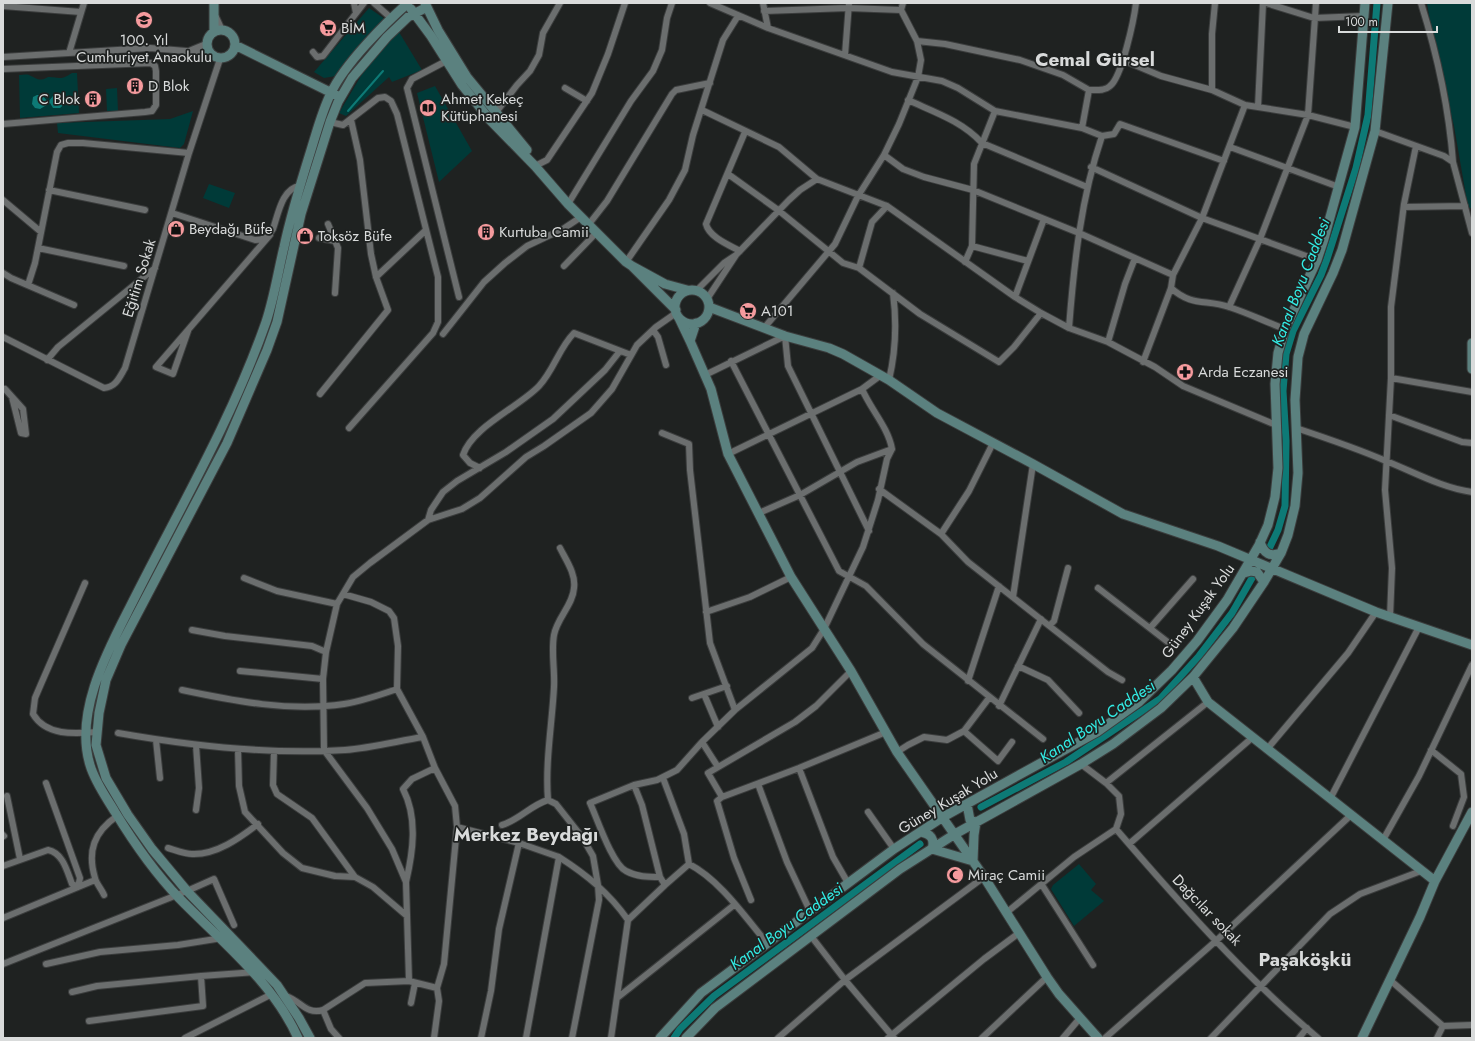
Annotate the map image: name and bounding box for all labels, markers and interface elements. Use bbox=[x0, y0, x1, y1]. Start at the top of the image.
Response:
scale bar bbox=[1339, 8, 1437, 34]
school or university icon: 100. Yıl Cumhuriyet Anaokulu bbox=[134, 10, 154, 30]
text: 100 m bbox=[1345, 13, 1378, 31]
place label: BİM bbox=[341, 17, 365, 39]
supermarket icon: BİM bbox=[318, 18, 338, 38]
place label: 100. Yıl Cumhuriyet Anaokulu bbox=[76, 29, 212, 68]
district label: Cemal Gürsel bbox=[1035, 46, 1155, 73]
place label: D Blok bbox=[148, 75, 190, 97]
building icon: D Blok bbox=[125, 76, 145, 96]
place label: C Blok bbox=[39, 88, 80, 110]
place label: Ahmet Kekeç Kütüphanesi bbox=[441, 88, 523, 127]
building icon: C Blok bbox=[83, 89, 103, 109]
library icon: Ahmet Kekeç Kütüphanesi bbox=[418, 98, 438, 118]
water label: Kanal Boyu Caddesi bbox=[1266, 214, 1336, 349]
place label: Beydağı Büfe bbox=[189, 218, 273, 240]
shop icon: Beydağı Büfe bbox=[166, 219, 186, 239]
place label: Kurtuba Camii bbox=[499, 221, 589, 243]
building icon: Kurtuba Camii bbox=[476, 222, 496, 242]
place label: Toksöz Büfe bbox=[318, 225, 392, 247]
shop icon: Toksöz Büfe bbox=[295, 226, 315, 246]
street label: Eğitim Sokak bbox=[117, 236, 162, 320]
place label: A101 bbox=[761, 300, 793, 322]
supermarket icon: A101 bbox=[738, 301, 758, 321]
place label: Arda Eczanesi bbox=[1198, 361, 1288, 383]
pharmacy icon: Arda Eczanesi bbox=[1175, 362, 1195, 382]
street label: Güney Kuşak Yolu bbox=[1156, 559, 1240, 663]
water label: Kanal Boyu Caddesi bbox=[1035, 674, 1161, 769]
street label: Güney Kuşak Yolu bbox=[894, 763, 1002, 839]
district label: Merkez Beydağı bbox=[454, 821, 598, 848]
place label: Miraç Camii bbox=[968, 864, 1045, 886]
mosque icon: Miraç Camii bbox=[945, 865, 965, 885]
street label: Dağcılar sokak bbox=[1167, 869, 1247, 951]
water label: Kanal Boyu Caddesi bbox=[725, 877, 849, 975]
district label: Paşaköşkü bbox=[1259, 946, 1351, 973]

